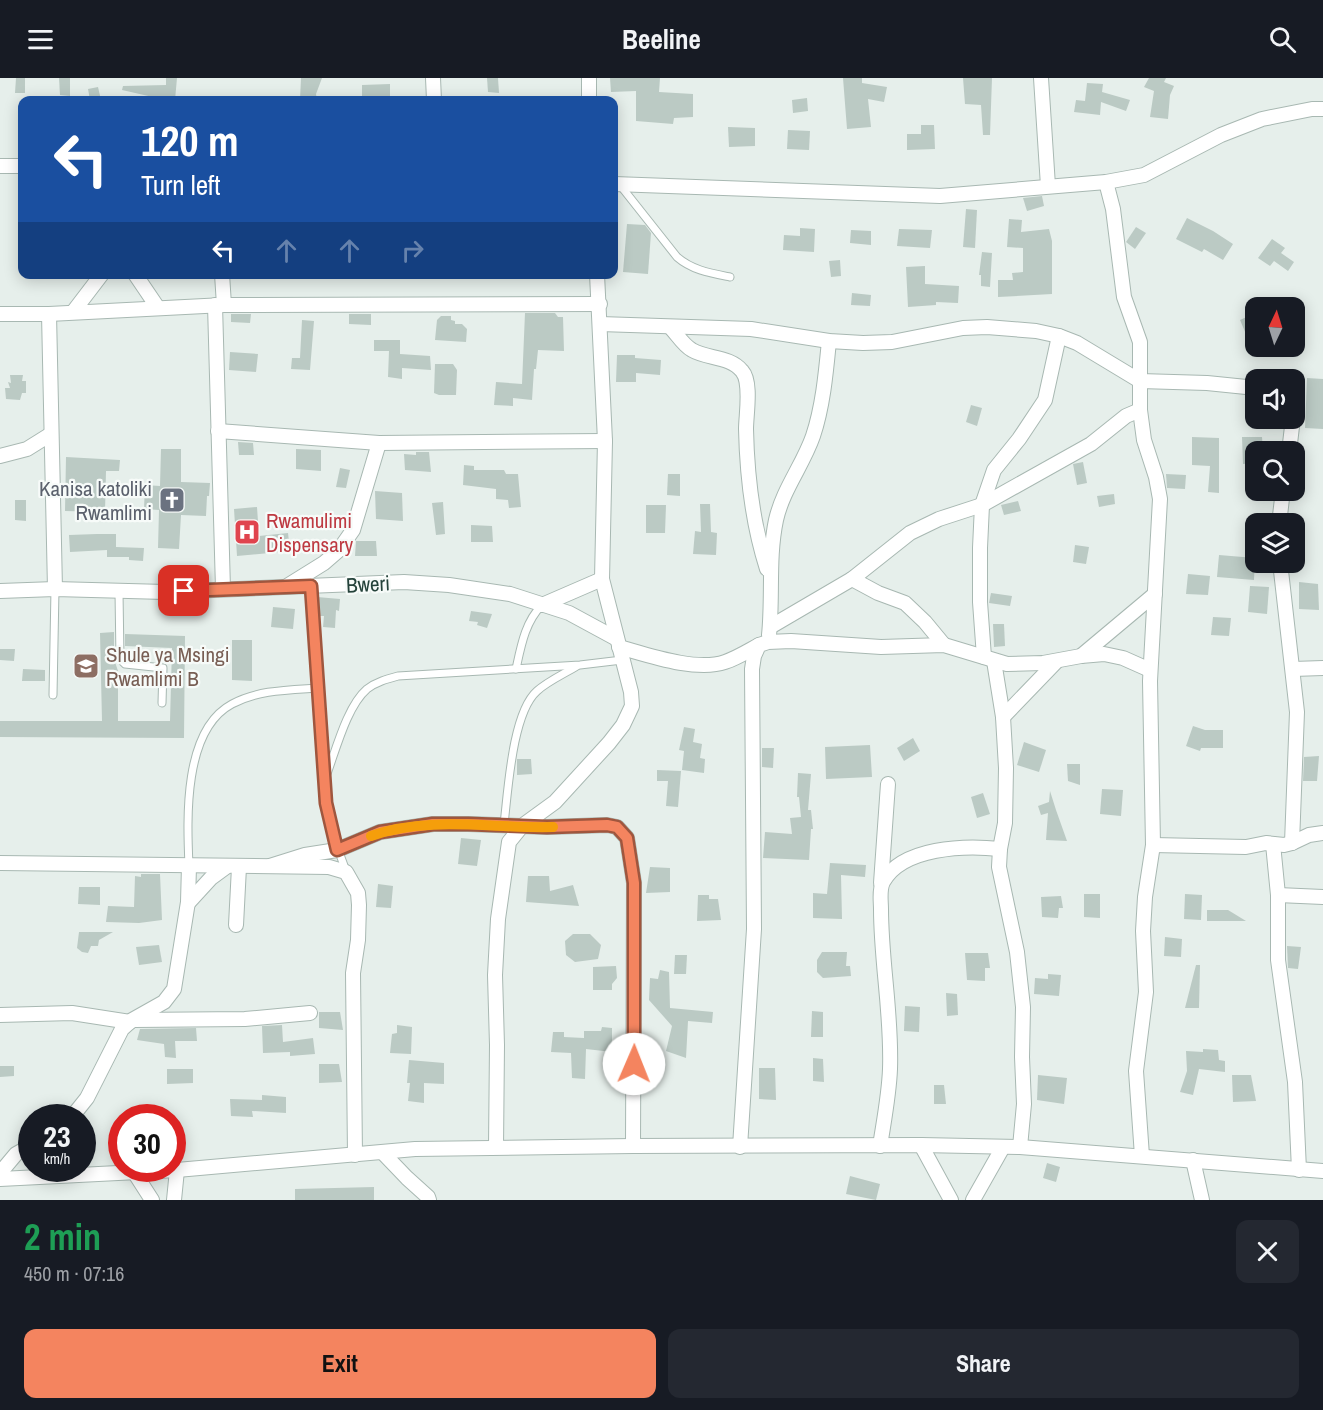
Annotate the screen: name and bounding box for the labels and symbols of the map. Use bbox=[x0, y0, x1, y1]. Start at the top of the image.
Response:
north arrow bbox=[1245, 297, 1305, 357]
place label: Kanisa katoliki Rwamlimi bbox=[39, 474, 152, 527]
church icon: Kanisa katoliki Rwamlimi bbox=[157, 485, 187, 515]
place label: Rwamulimi Dispensary bbox=[266, 506, 353, 559]
hospital icon: Rwamulimi Dispensary bbox=[232, 517, 262, 547]
pin bbox=[158, 565, 209, 616]
street label: Bweri bbox=[345, 568, 391, 600]
place label: Shule ya Msingi Rwamlimi B bbox=[106, 640, 229, 693]
school or university icon: Shule ya Msingi Rwamlimi B bbox=[71, 651, 101, 681]
position arrow bbox=[602, 1032, 666, 1096]
speed limit sign: 30 bbox=[108, 1104, 186, 1182]

